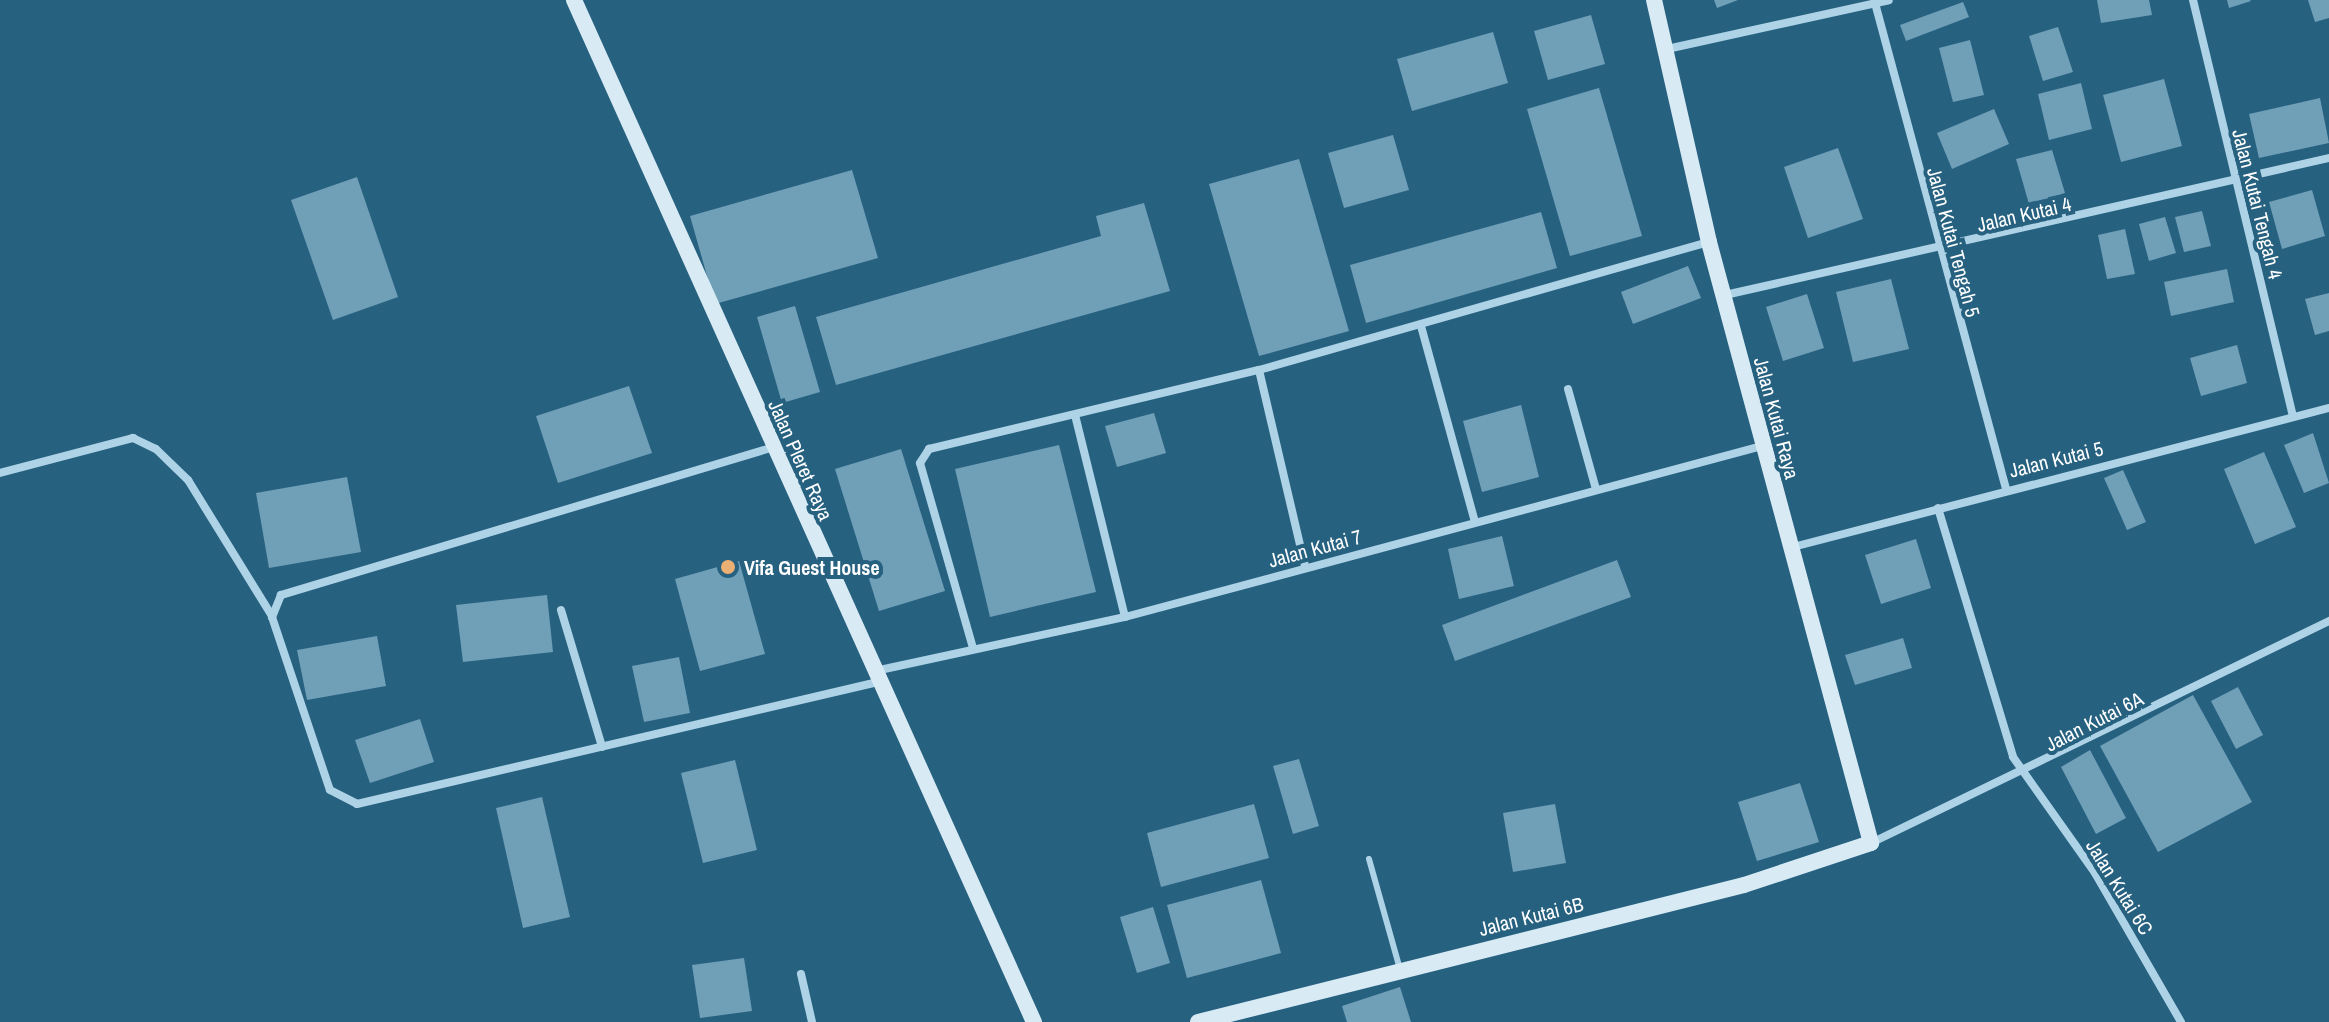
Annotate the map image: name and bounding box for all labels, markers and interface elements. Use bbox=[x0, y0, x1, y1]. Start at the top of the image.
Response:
street label: Jalan Kutai Tengah 4 bbox=[2228, 126, 2288, 282]
street label: Jalan Kutai Tengah 5 bbox=[1922, 164, 1986, 320]
street label: Jalan Kutai 4 bbox=[1975, 192, 2073, 236]
street label: Jalan Kutai Raya bbox=[1749, 355, 1805, 481]
street label: Jalan Pleret Raya bbox=[764, 396, 838, 524]
street label: Jalan Kutai 5 bbox=[2007, 436, 2105, 482]
street label: Jalan Kutai 7 bbox=[1266, 524, 1364, 572]
place label: Vifa Guest House bbox=[744, 555, 880, 579]
marker: Vifa Guest House bbox=[719, 558, 737, 576]
street label: Jalan Kutai 6A bbox=[2041, 686, 2147, 756]
street label: Jalan Kutai 6C bbox=[2081, 835, 2159, 939]
street label: Jalan Kutai 6B bbox=[1476, 891, 1586, 941]

